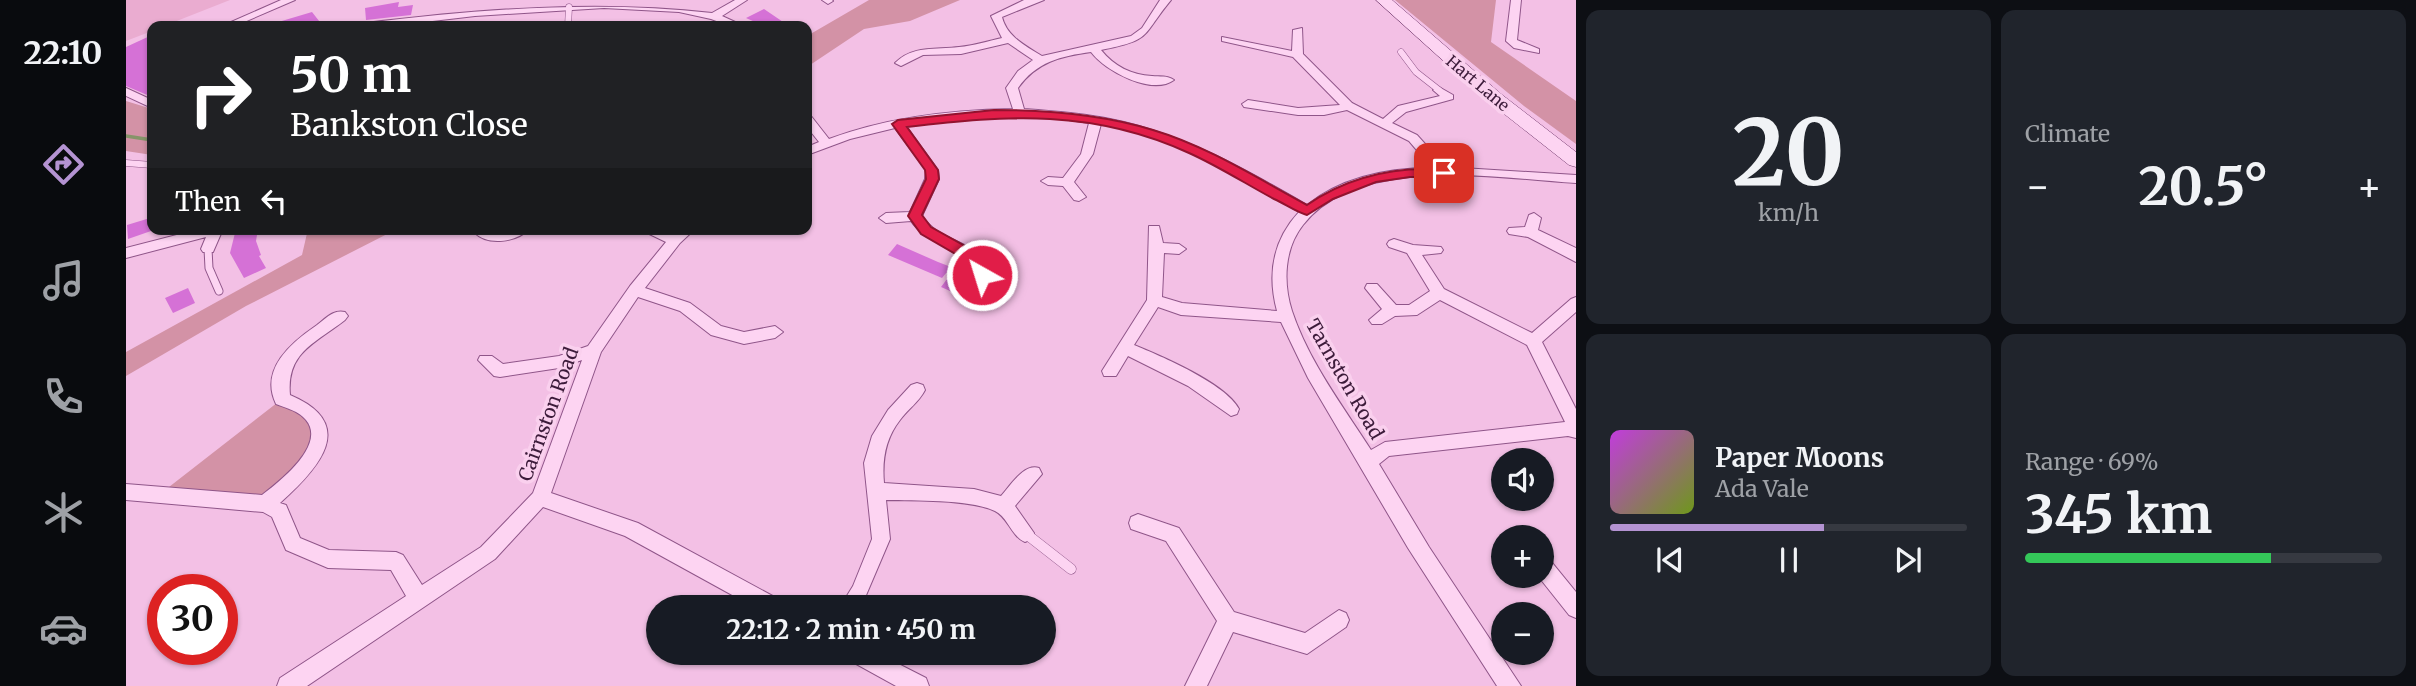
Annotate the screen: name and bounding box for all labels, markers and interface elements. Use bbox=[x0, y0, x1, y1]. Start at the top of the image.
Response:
text: 22:10 bbox=[24, 33, 102, 73]
text: 50 m bbox=[290, 44, 411, 105]
icon: right bbox=[175, 49, 266, 140]
street label: Hart Lane bbox=[1442, 51, 1514, 115]
text: 20 bbox=[1732, 95, 1845, 210]
text: Bankston Close bbox=[290, 105, 528, 145]
text: Climate bbox=[2025, 119, 2110, 148]
icon: directions bbox=[39, 140, 88, 189]
pin bbox=[1414, 143, 1474, 203]
icon: arrive bbox=[1425, 154, 1463, 192]
text: 20.5° bbox=[2139, 154, 2268, 219]
text: − bbox=[2025, 163, 2050, 210]
text: + bbox=[2357, 163, 2382, 210]
icon: left bbox=[255, 182, 293, 220]
text: Then bbox=[175, 185, 241, 218]
text: km/h bbox=[1758, 198, 1819, 227]
position arrow bbox=[945, 238, 1019, 312]
icon: music bbox=[39, 256, 88, 305]
street label: Tarnston Road bbox=[1301, 315, 1389, 443]
street label: Cairnston Road bbox=[513, 344, 583, 484]
icon: phone bbox=[39, 372, 88, 421]
text: Paper Moons bbox=[1715, 441, 1884, 474]
text: Range · 69% bbox=[2025, 447, 2158, 476]
map controls bbox=[1491, 448, 1554, 665]
button: sound bbox=[1491, 448, 1554, 511]
text: Ada Vale bbox=[1715, 474, 1809, 503]
text: 345 km bbox=[2025, 482, 2212, 547]
icon: climate bbox=[39, 488, 88, 537]
button: + bbox=[1491, 525, 1554, 588]
icon: previous bbox=[1651, 541, 1689, 579]
icon: pause bbox=[1770, 541, 1808, 579]
icon: next bbox=[1889, 541, 1927, 579]
speed limit sign: 30 bbox=[147, 574, 238, 665]
button: − bbox=[1491, 602, 1554, 665]
icon: car bbox=[39, 604, 88, 653]
text: 22:12 · 2 min · 450 m bbox=[726, 613, 976, 646]

